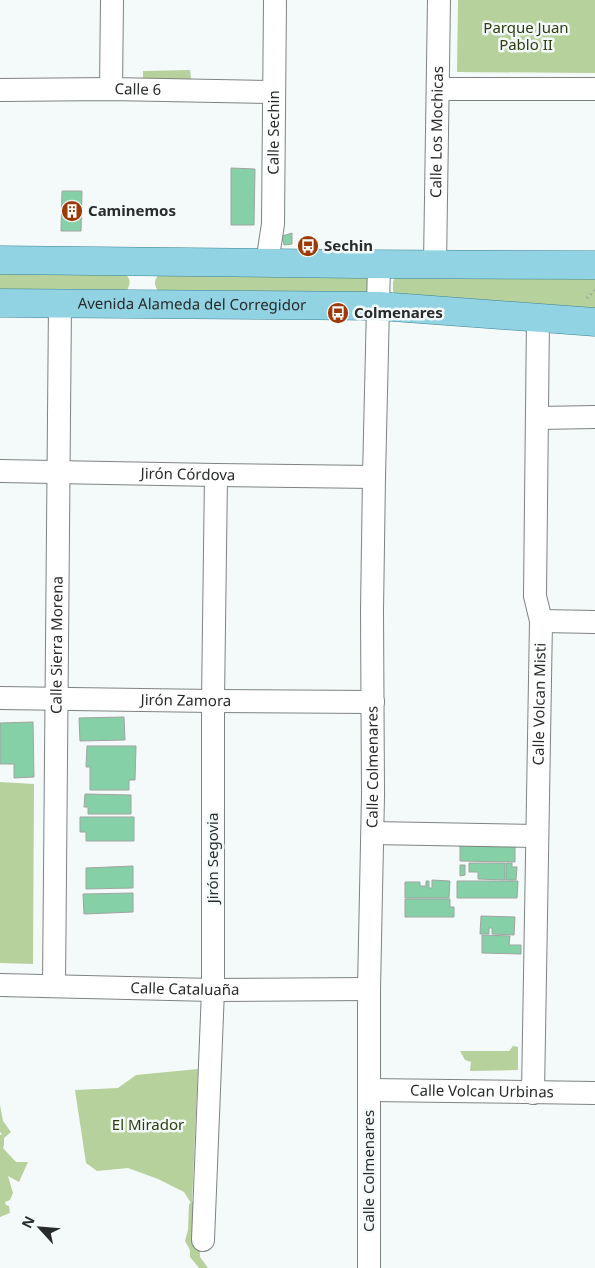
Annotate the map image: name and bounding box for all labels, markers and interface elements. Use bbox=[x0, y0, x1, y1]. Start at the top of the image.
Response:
park label: Parque Juan Pablo II bbox=[483, 17, 569, 54]
street label: Calle Los Mochicas bbox=[425, 66, 447, 198]
street label: Calle 6 bbox=[115, 78, 162, 99]
street label: Calle Sechin bbox=[262, 90, 283, 175]
building icon: Caminemos bbox=[60, 199, 84, 223]
place label: Caminemos bbox=[88, 200, 176, 220]
bus stop icon: Sechin bbox=[296, 234, 320, 258]
place label: Sechin bbox=[324, 235, 373, 255]
street label: Avenida Alameda del Corregidor bbox=[78, 293, 306, 314]
bus stop icon: Colmenares bbox=[326, 301, 350, 325]
place label: Colmenares bbox=[354, 302, 443, 322]
street label: Jirón Córdova bbox=[138, 463, 235, 484]
street label: Calle Sierra Morena bbox=[45, 576, 67, 714]
street label: Calle Volcan Misti bbox=[528, 643, 550, 765]
street label: Jirón Zamora bbox=[139, 689, 231, 710]
street label: Calle Colmenares bbox=[361, 706, 382, 828]
street label: Jirón Segovia bbox=[202, 813, 222, 905]
street label: Calle Cataluaña bbox=[130, 977, 240, 999]
street label: Calle Volcan Urbinas bbox=[410, 1080, 554, 1101]
street label: Calle Colmenares bbox=[358, 1110, 378, 1232]
park label: El Mirador bbox=[112, 1114, 184, 1134]
north arrow bbox=[15, 1203, 65, 1253]
text: N bbox=[17, 1213, 39, 1231]

